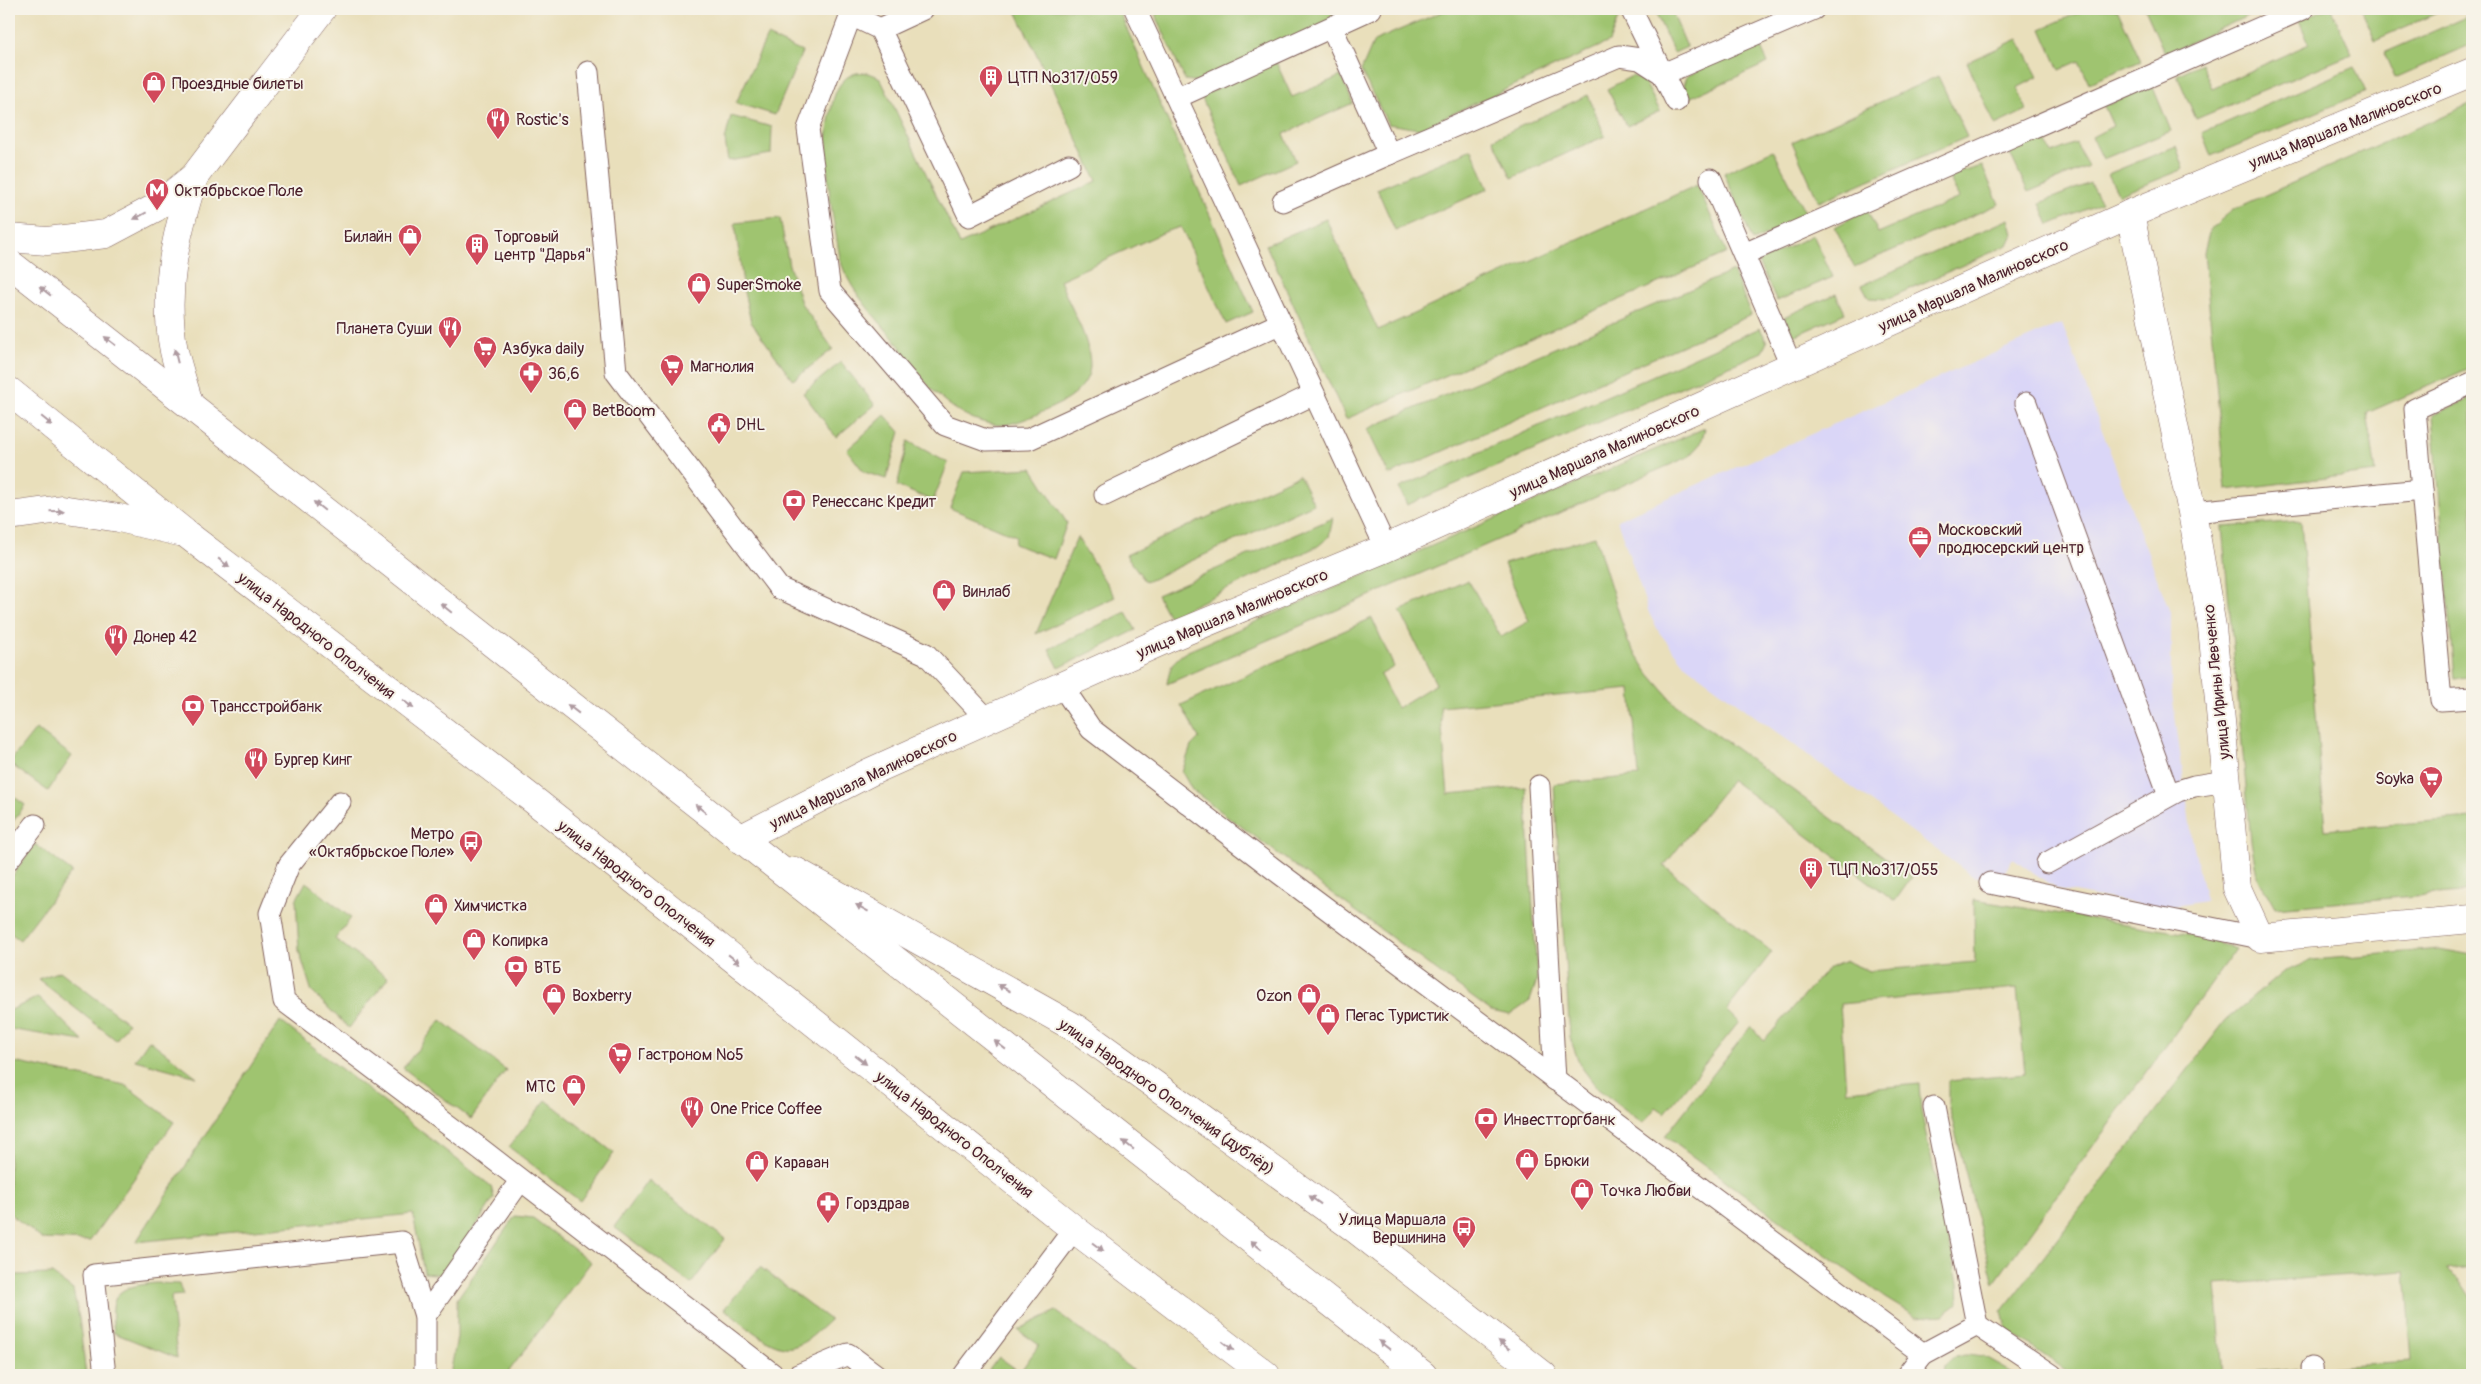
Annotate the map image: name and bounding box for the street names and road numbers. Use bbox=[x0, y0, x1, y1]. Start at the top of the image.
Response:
street label: улица Маршала Малиновского bbox=[2245, 78, 2445, 174]
street label: улица Маршала Малиновского bbox=[1874, 235, 2072, 337]
street label: улица Маршала Малиновского bbox=[1505, 401, 1703, 503]
street label: улица Маршала Малиновского bbox=[1133, 564, 1331, 664]
street label: улица Народного Ополчения bbox=[233, 567, 399, 704]
street label: улица Ирины Левченко bbox=[2199, 603, 2235, 761]
street label: улица Маршала Малиновского bbox=[766, 726, 961, 834]
street label: улица Народного Ополчения bbox=[553, 815, 719, 952]
street label: улица Народного Ополчения (дублёр) bbox=[1054, 1014, 1278, 1179]
street label: улица Народного Ополчения bbox=[871, 1066, 1037, 1203]

